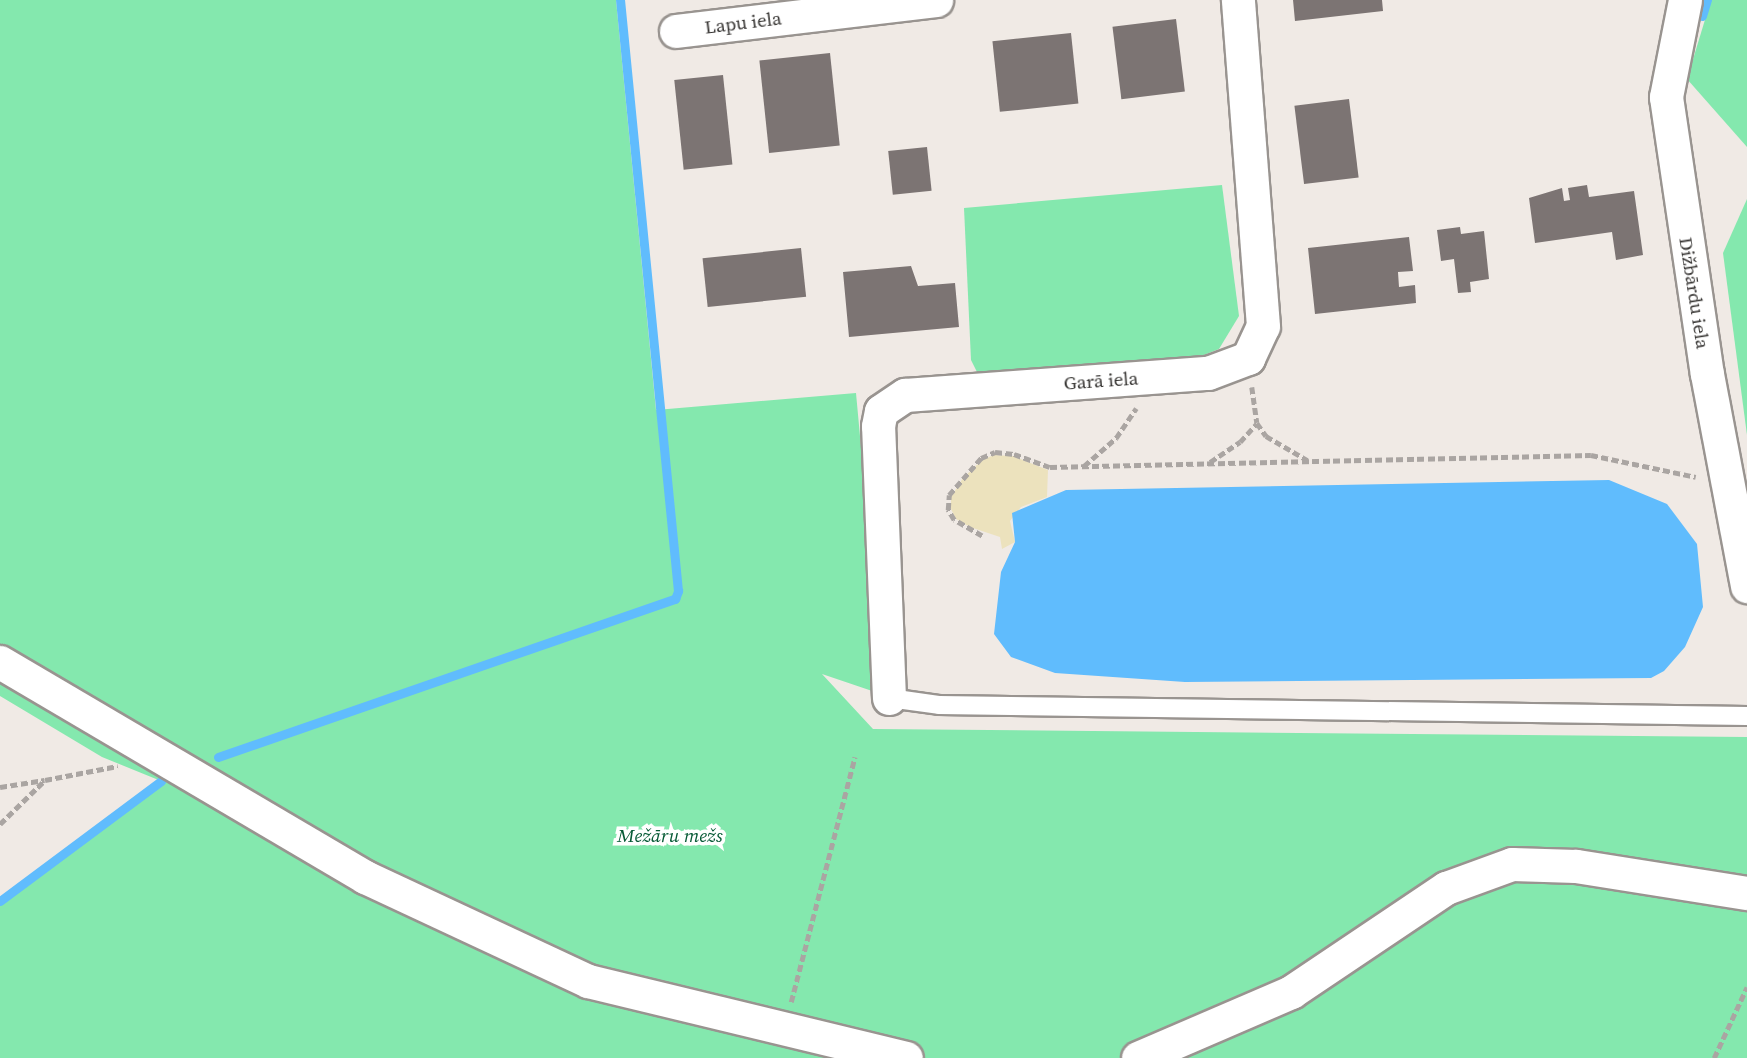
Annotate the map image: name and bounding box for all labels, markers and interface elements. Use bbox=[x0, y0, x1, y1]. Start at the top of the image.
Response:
street label: Lapu iela bbox=[703, 7, 783, 39]
street label: Dižbārdu iela bbox=[1674, 236, 1714, 350]
street label: Garā iela bbox=[1063, 367, 1139, 395]
park label: Mežāru mežs bbox=[617, 825, 723, 847]

